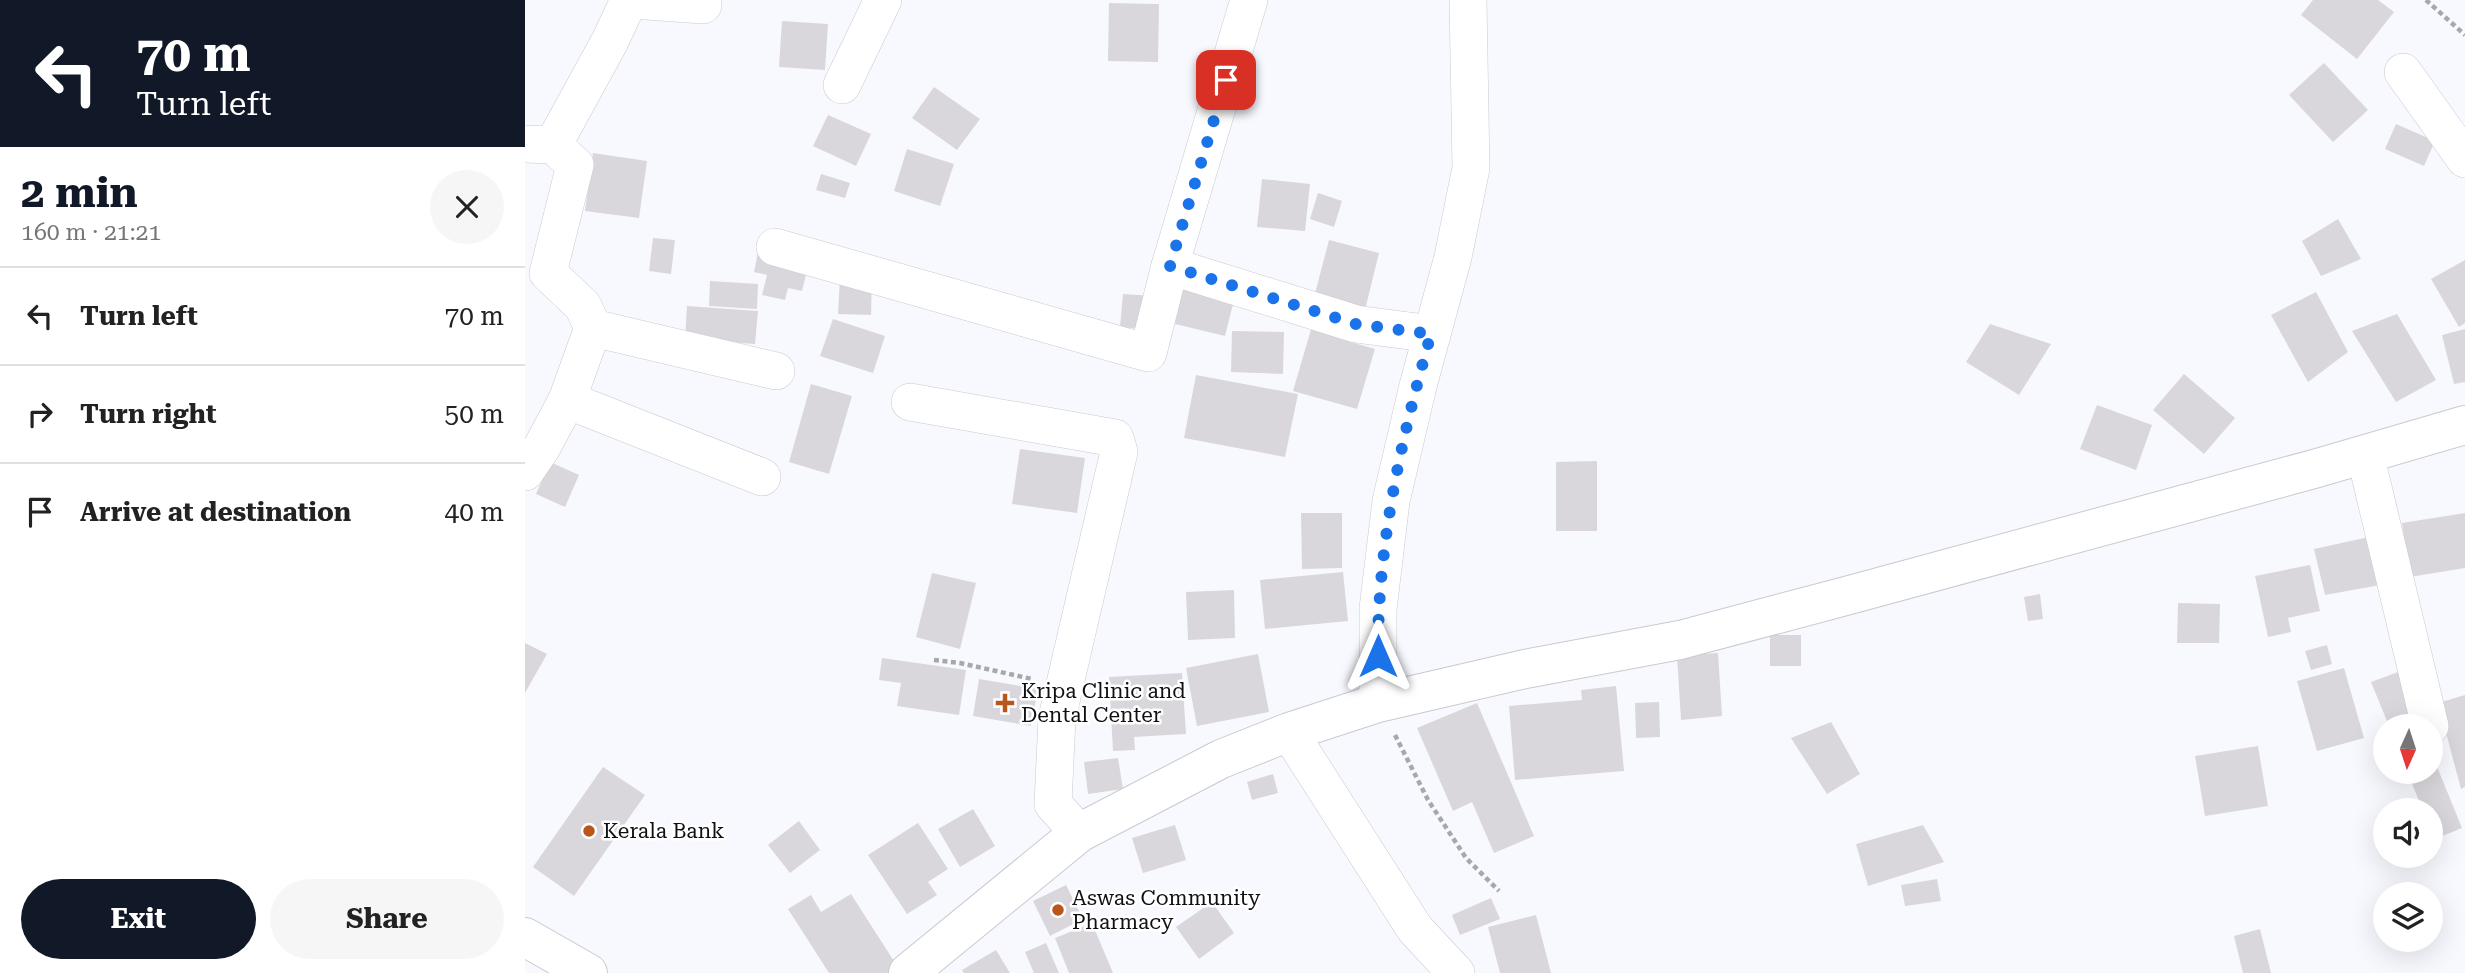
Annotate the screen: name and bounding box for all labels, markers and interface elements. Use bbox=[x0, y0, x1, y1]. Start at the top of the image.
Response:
text: 70 m bbox=[136, 26, 251, 83]
icon: left bbox=[21, 28, 112, 119]
pin bbox=[1196, 50, 1256, 110]
icon: arrive bbox=[1207, 61, 1245, 99]
text: Turn left bbox=[136, 85, 271, 123]
text: 2 min bbox=[21, 168, 138, 217]
button: close bbox=[430, 170, 504, 244]
text: 160 m · 21:21 bbox=[21, 219, 161, 246]
icon: left bbox=[21, 297, 59, 335]
text: Turn left bbox=[80, 301, 198, 331]
text: 70 m bbox=[445, 301, 504, 331]
icon: right bbox=[21, 395, 59, 433]
text: Turn right bbox=[80, 399, 216, 429]
text: 50 m bbox=[445, 399, 504, 429]
icon: arrive bbox=[21, 493, 59, 531]
text: Arrive at destination bbox=[80, 497, 351, 527]
text: 40 m bbox=[445, 497, 504, 527]
position arrow bbox=[1341, 619, 1415, 693]
place label: Kripa Clinic and Dental Center bbox=[1021, 679, 1186, 727]
marker: Kripa Clinic and Dental Center bbox=[995, 693, 1015, 713]
north arrow bbox=[2373, 714, 2443, 784]
map controls bbox=[2373, 714, 2443, 952]
button: sound bbox=[2373, 798, 2443, 868]
place label: Kerala Bank bbox=[603, 819, 724, 843]
marker: Kerala Bank bbox=[581, 823, 597, 839]
button: Exit bbox=[21, 879, 256, 959]
button: Share bbox=[270, 879, 504, 959]
button: layers bbox=[2373, 882, 2443, 952]
place label: Aswas Community Pharmacy bbox=[1072, 886, 1261, 934]
marker: Aswas Community Pharmacy bbox=[1050, 902, 1066, 918]

